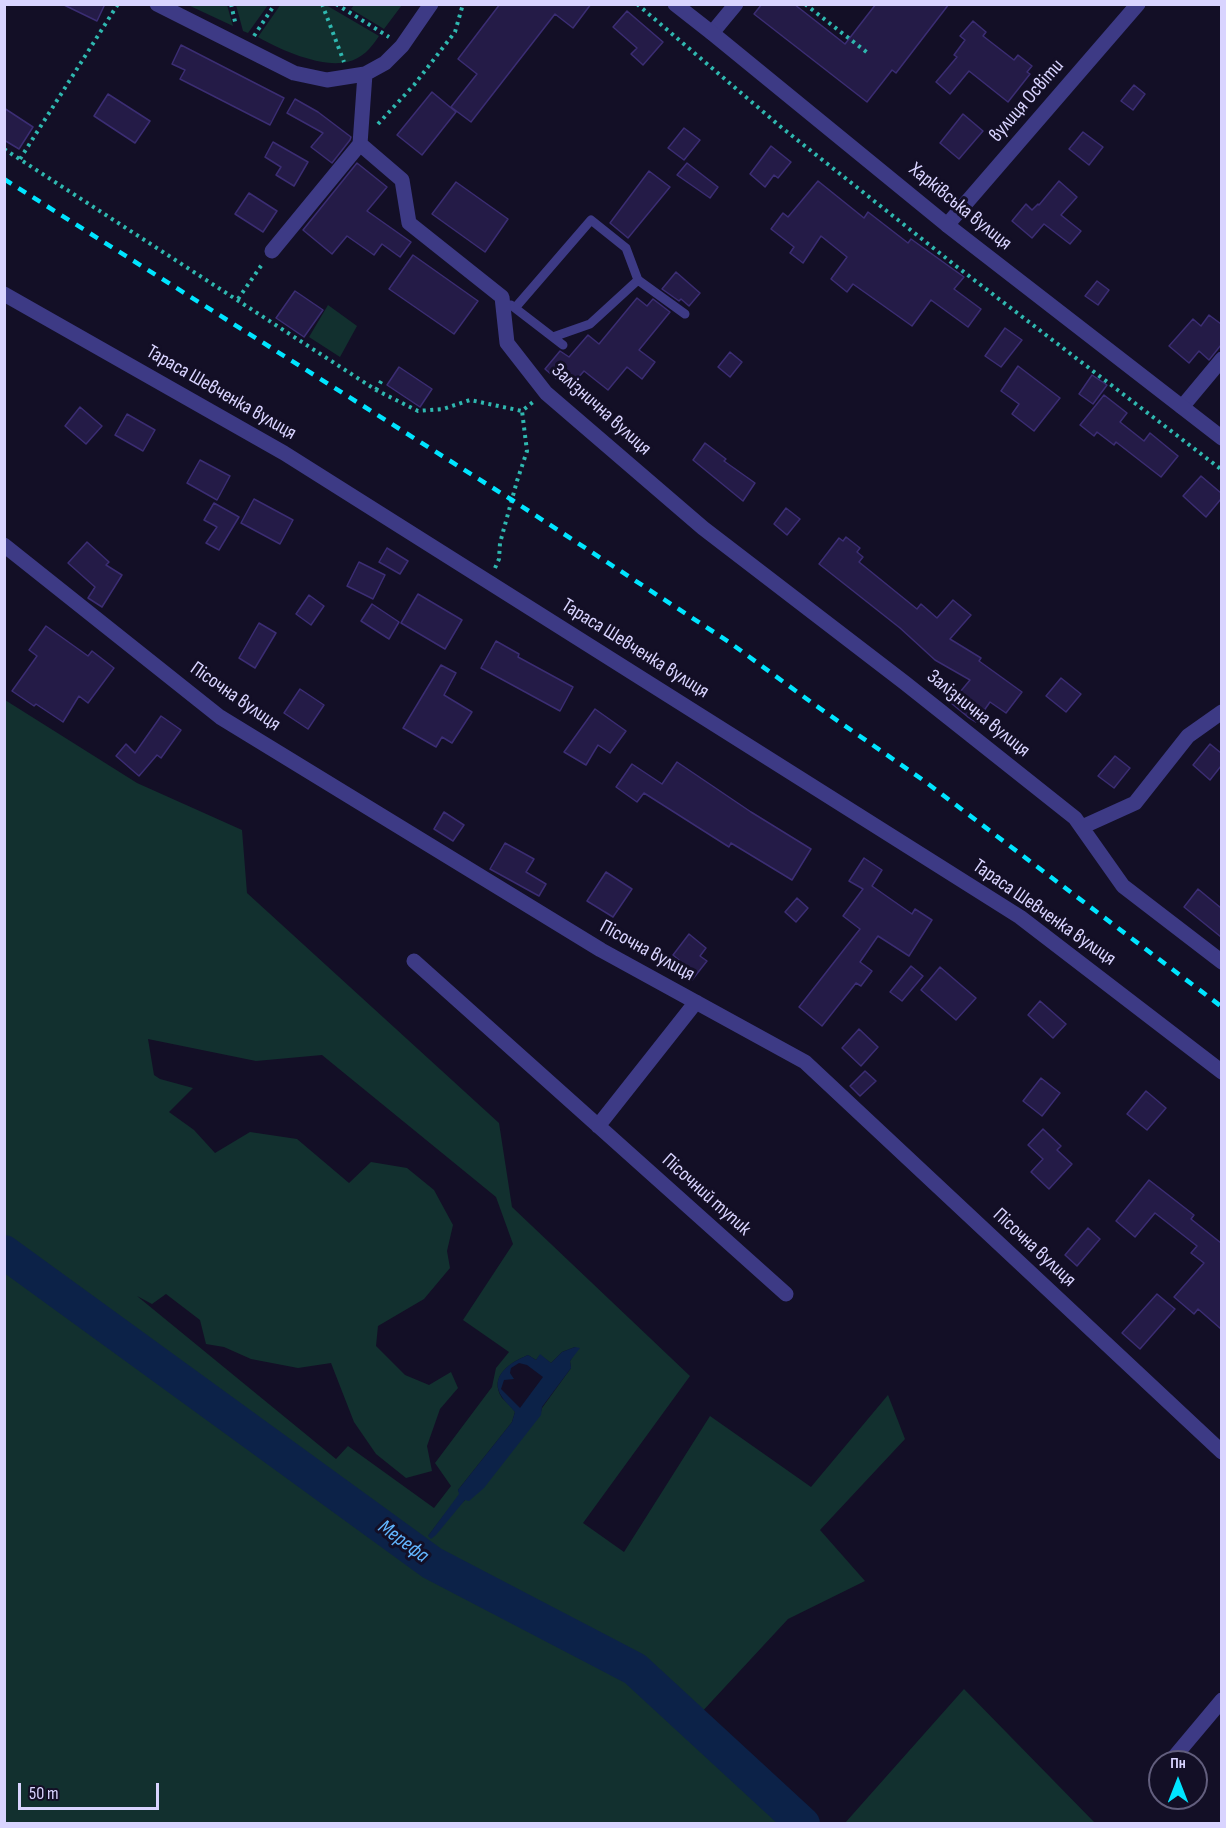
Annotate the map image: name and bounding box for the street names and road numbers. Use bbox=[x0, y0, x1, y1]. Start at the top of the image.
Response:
street label: вулиця Освіти bbox=[985, 55, 1069, 147]
street label: Харківська вулиця bbox=[904, 158, 1016, 256]
street label: Тараса Шевченка вулиця bbox=[142, 340, 300, 446]
street label: Залізнична вулиця bbox=[546, 359, 656, 461]
street label: Тараса Шевченка вулиця bbox=[557, 594, 713, 704]
street label: Пісочна вулиця bbox=[185, 657, 285, 737]
street label: Залізнична вулиця bbox=[921, 665, 1035, 763]
street label: Тараса Шевченка вулиця bbox=[968, 855, 1120, 971]
street label: Пісочна вулиця bbox=[595, 915, 699, 987]
street label: Пісочний тупик bbox=[657, 1149, 755, 1241]
street label: Пісочна вулиця bbox=[987, 1203, 1081, 1293]

